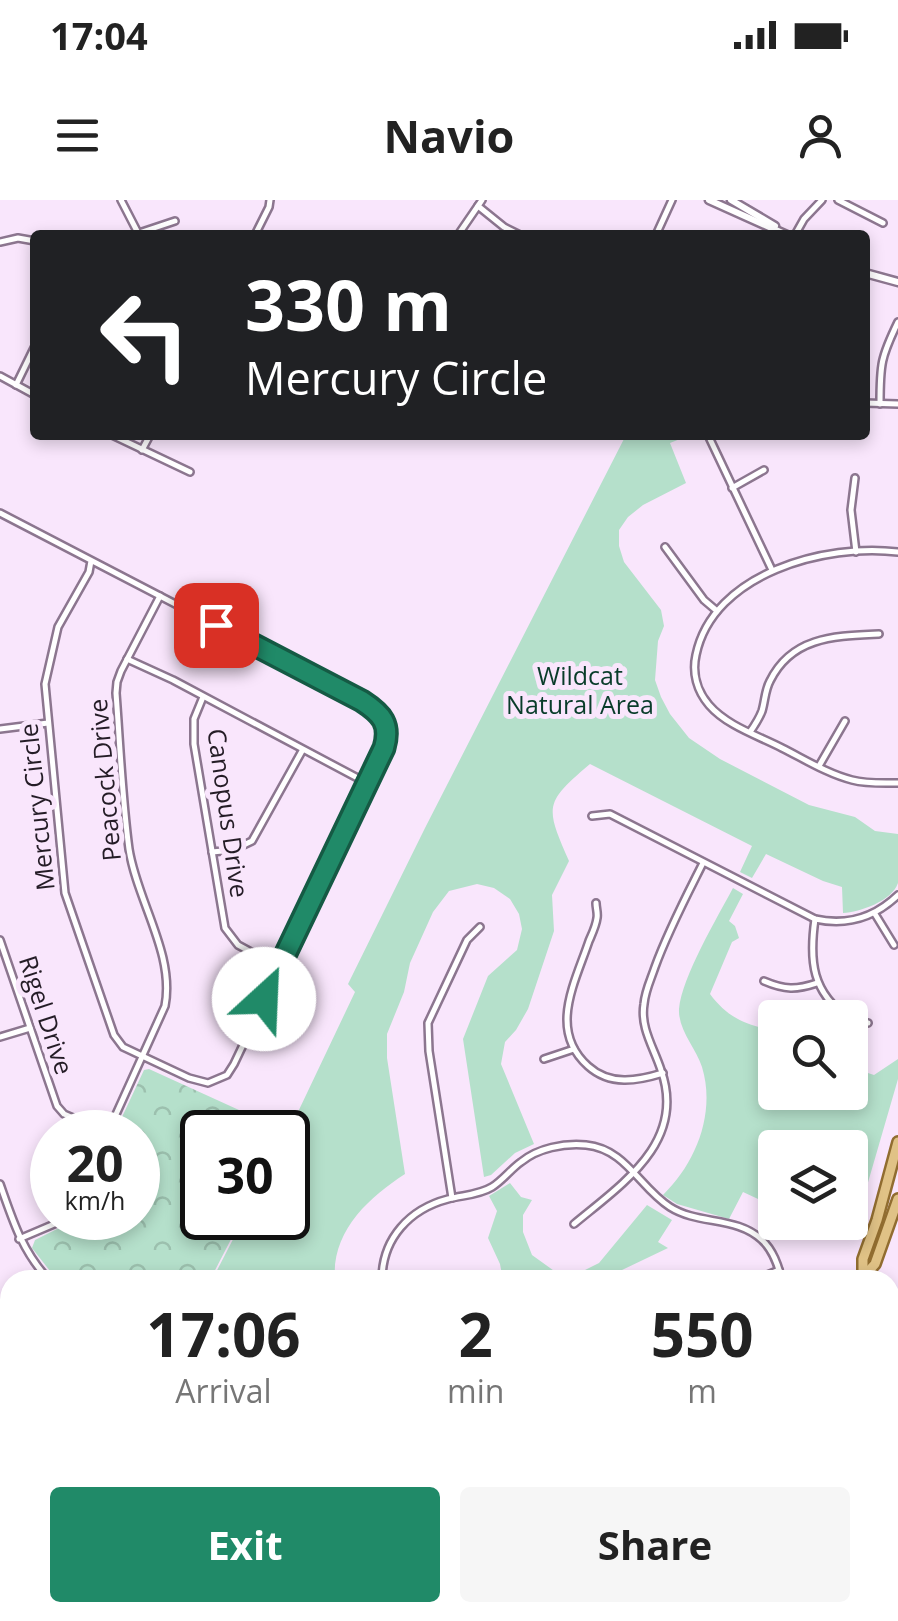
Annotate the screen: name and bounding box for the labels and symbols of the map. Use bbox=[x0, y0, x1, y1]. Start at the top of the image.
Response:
pin bbox=[174, 583, 259, 668]
park label: Wildcat Natural Area bbox=[506, 658, 654, 721]
street label: Peacock Drive bbox=[80, 698, 128, 863]
street label: Mercury Circle bbox=[10, 722, 62, 892]
street label: Canopus Drive bbox=[200, 726, 258, 900]
position arrow bbox=[212, 947, 316, 1051]
street label: Rigel Drive bbox=[12, 951, 82, 1079]
speed limit sign: 30 bbox=[180, 1110, 310, 1240]

